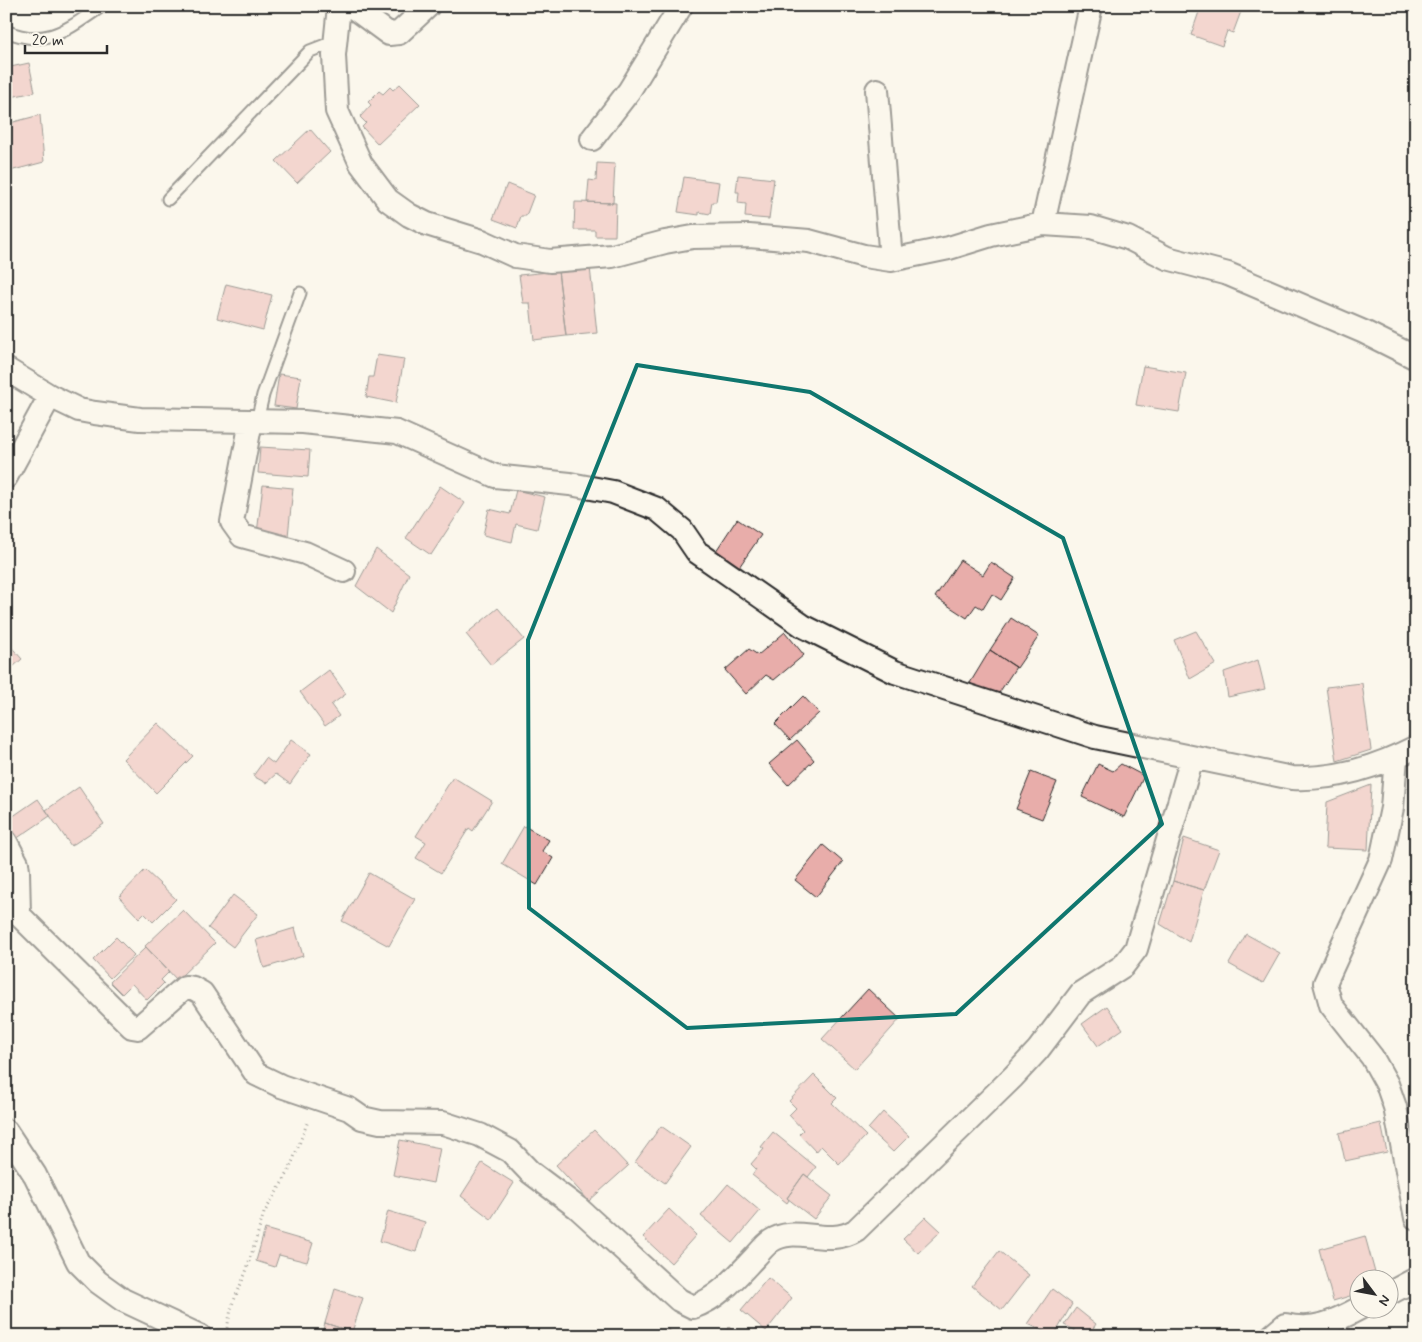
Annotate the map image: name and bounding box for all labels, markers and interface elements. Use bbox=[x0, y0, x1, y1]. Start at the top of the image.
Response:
scale bar bbox=[25, 22, 108, 54]
text: 20 m bbox=[32, 31, 64, 51]
north arrow bbox=[1350, 1270, 1400, 1320]
text: N bbox=[1374, 1292, 1394, 1309]

